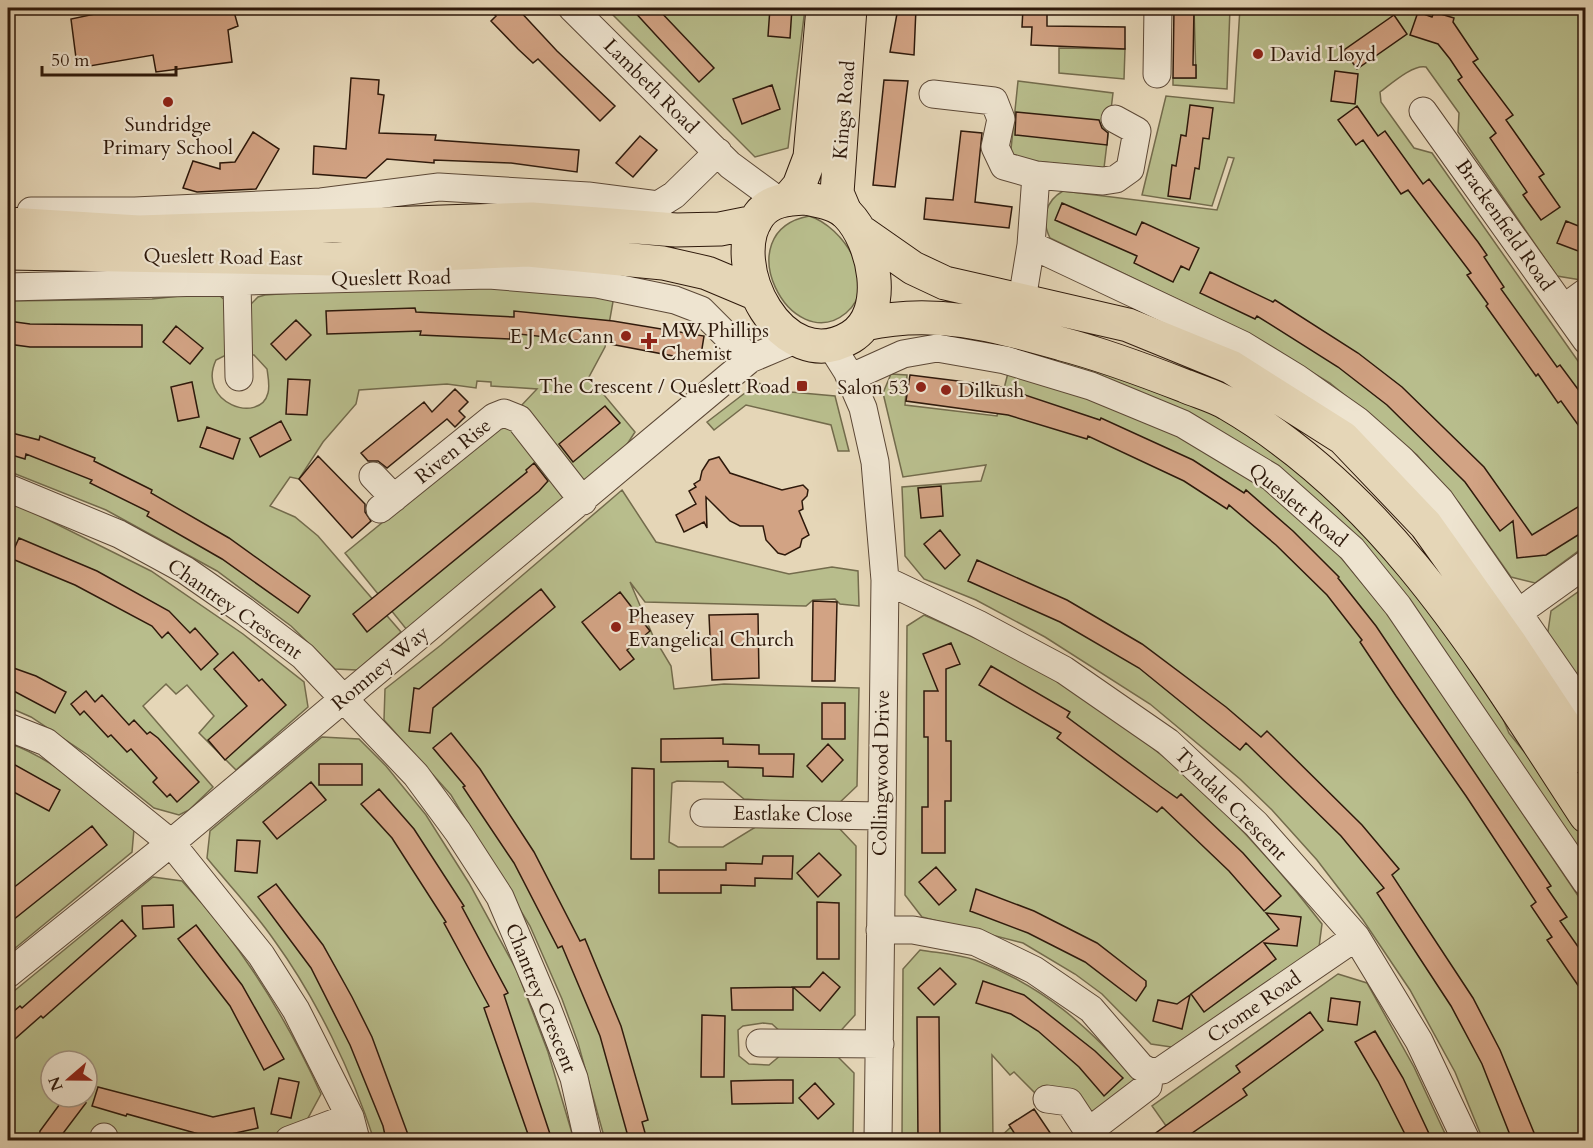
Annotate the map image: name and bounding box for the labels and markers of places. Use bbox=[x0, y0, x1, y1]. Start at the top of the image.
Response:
place label: David Lloyd bbox=[1270, 41, 1376, 68]
marker: David Lloyd bbox=[1251, 47, 1265, 61]
marker: Sundridge Primary School bbox=[161, 95, 175, 109]
place label: Sundridge Primary School bbox=[103, 111, 233, 161]
place label: MW Phillips Chemist bbox=[661, 317, 769, 367]
place label: E J McCann bbox=[510, 323, 615, 350]
marker: E J McCann bbox=[619, 329, 633, 343]
marker: MW Phillips Chemist bbox=[642, 334, 656, 348]
place label: The Crescent / Queslett Road bbox=[538, 373, 790, 400]
place label: Salon 53 bbox=[837, 374, 909, 401]
place label: Dilkush bbox=[958, 377, 1024, 404]
marker: The Crescent / Queslett Road bbox=[795, 379, 809, 393]
marker: Salon 53 bbox=[914, 380, 928, 394]
marker: Dilkush bbox=[939, 383, 953, 397]
place label: Pheasey Evangelical Church bbox=[628, 603, 794, 653]
marker: Pheasey Evangelical Church bbox=[609, 620, 623, 634]

